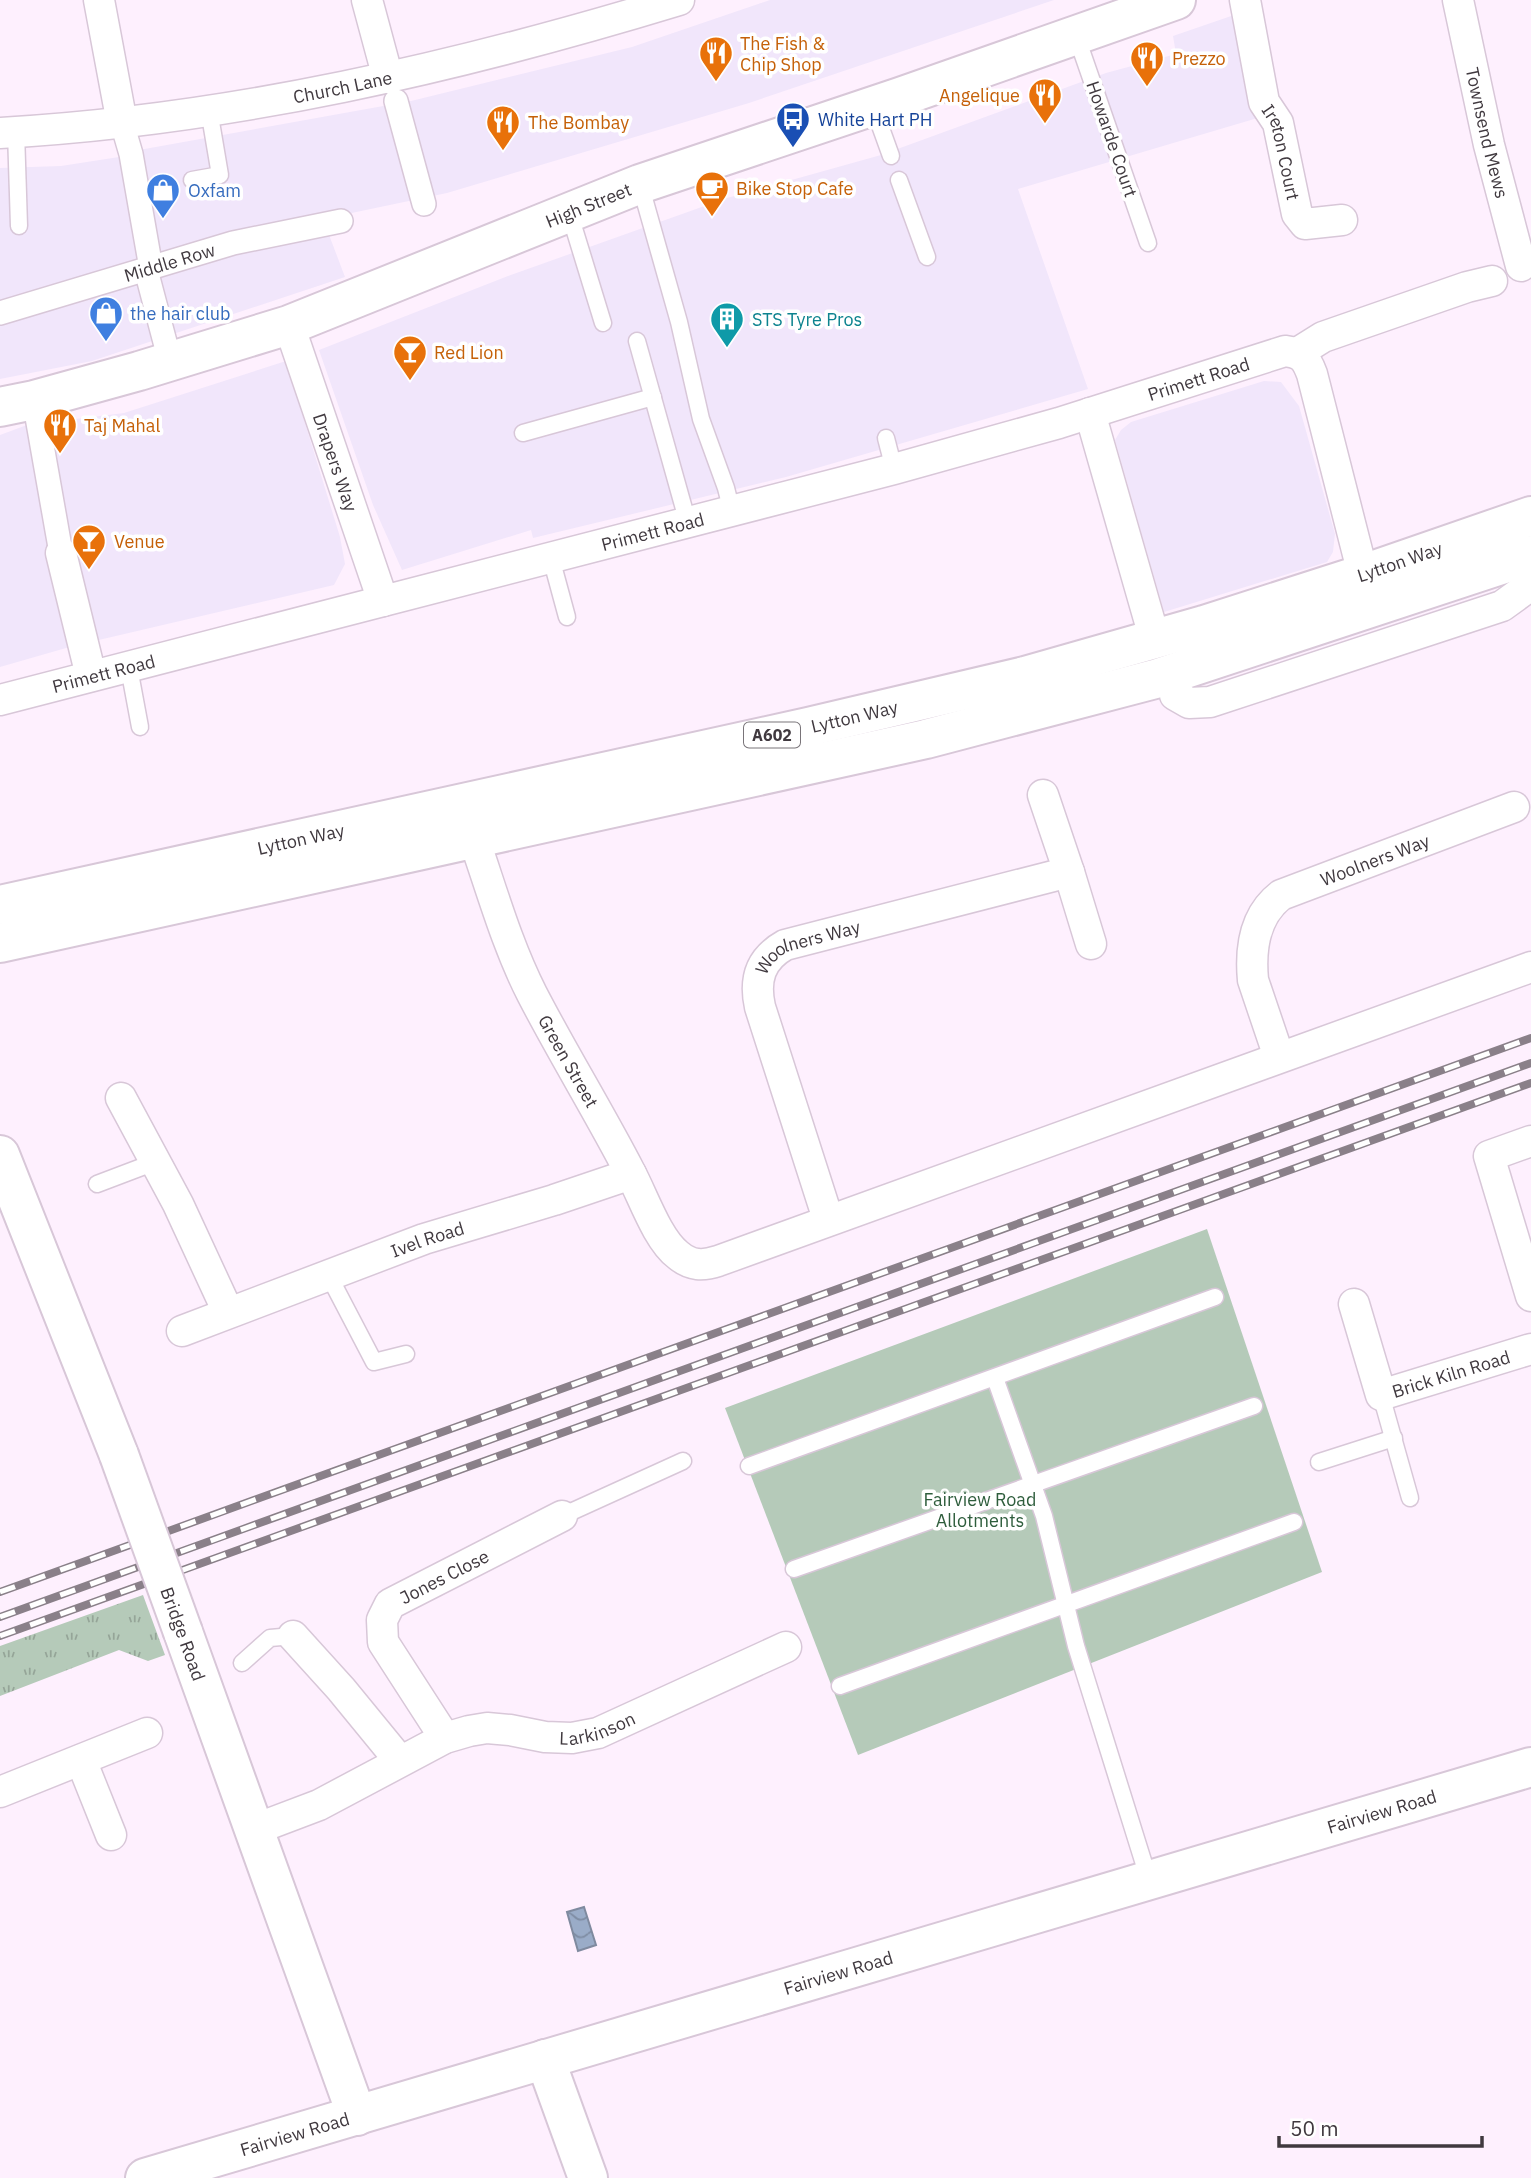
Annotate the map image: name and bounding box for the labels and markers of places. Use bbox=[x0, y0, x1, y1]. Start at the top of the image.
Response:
place label: The Fish & Chip Shop bbox=[740, 32, 825, 76]
restaurant icon: The Fish & Chip Shop bbox=[697, 34, 735, 83]
restaurant icon: Prezzo bbox=[1128, 39, 1166, 88]
place label: Prezzo bbox=[1172, 47, 1226, 70]
restaurant icon: Angelique bbox=[1026, 76, 1064, 125]
place label: Angelique bbox=[939, 84, 1020, 107]
bus stop icon: White Hart PH bbox=[774, 100, 812, 149]
restaurant icon: The Bombay bbox=[484, 103, 522, 152]
place label: White Hart PH bbox=[818, 108, 932, 131]
place label: The Bombay bbox=[528, 111, 629, 134]
cafe icon: Bike Stop Cafe bbox=[693, 169, 731, 218]
shop icon: Oxfam bbox=[144, 171, 182, 220]
place label: Bike Stop Cafe bbox=[736, 177, 854, 200]
place label: Oxfam bbox=[188, 179, 241, 202]
shop icon: the hair club bbox=[87, 294, 125, 343]
building icon: STS Tyre Pros bbox=[708, 300, 746, 349]
place label: the hair club bbox=[130, 302, 230, 325]
place label: STS Tyre Pros bbox=[752, 308, 862, 331]
bar icon: Red Lion bbox=[391, 333, 429, 382]
place label: Red Lion bbox=[434, 341, 504, 364]
restaurant icon: Taj Mahal bbox=[41, 406, 79, 455]
place label: Taj Mahal bbox=[84, 414, 160, 437]
bar icon: Venue bbox=[70, 522, 108, 571]
place label: Venue bbox=[114, 530, 165, 553]

